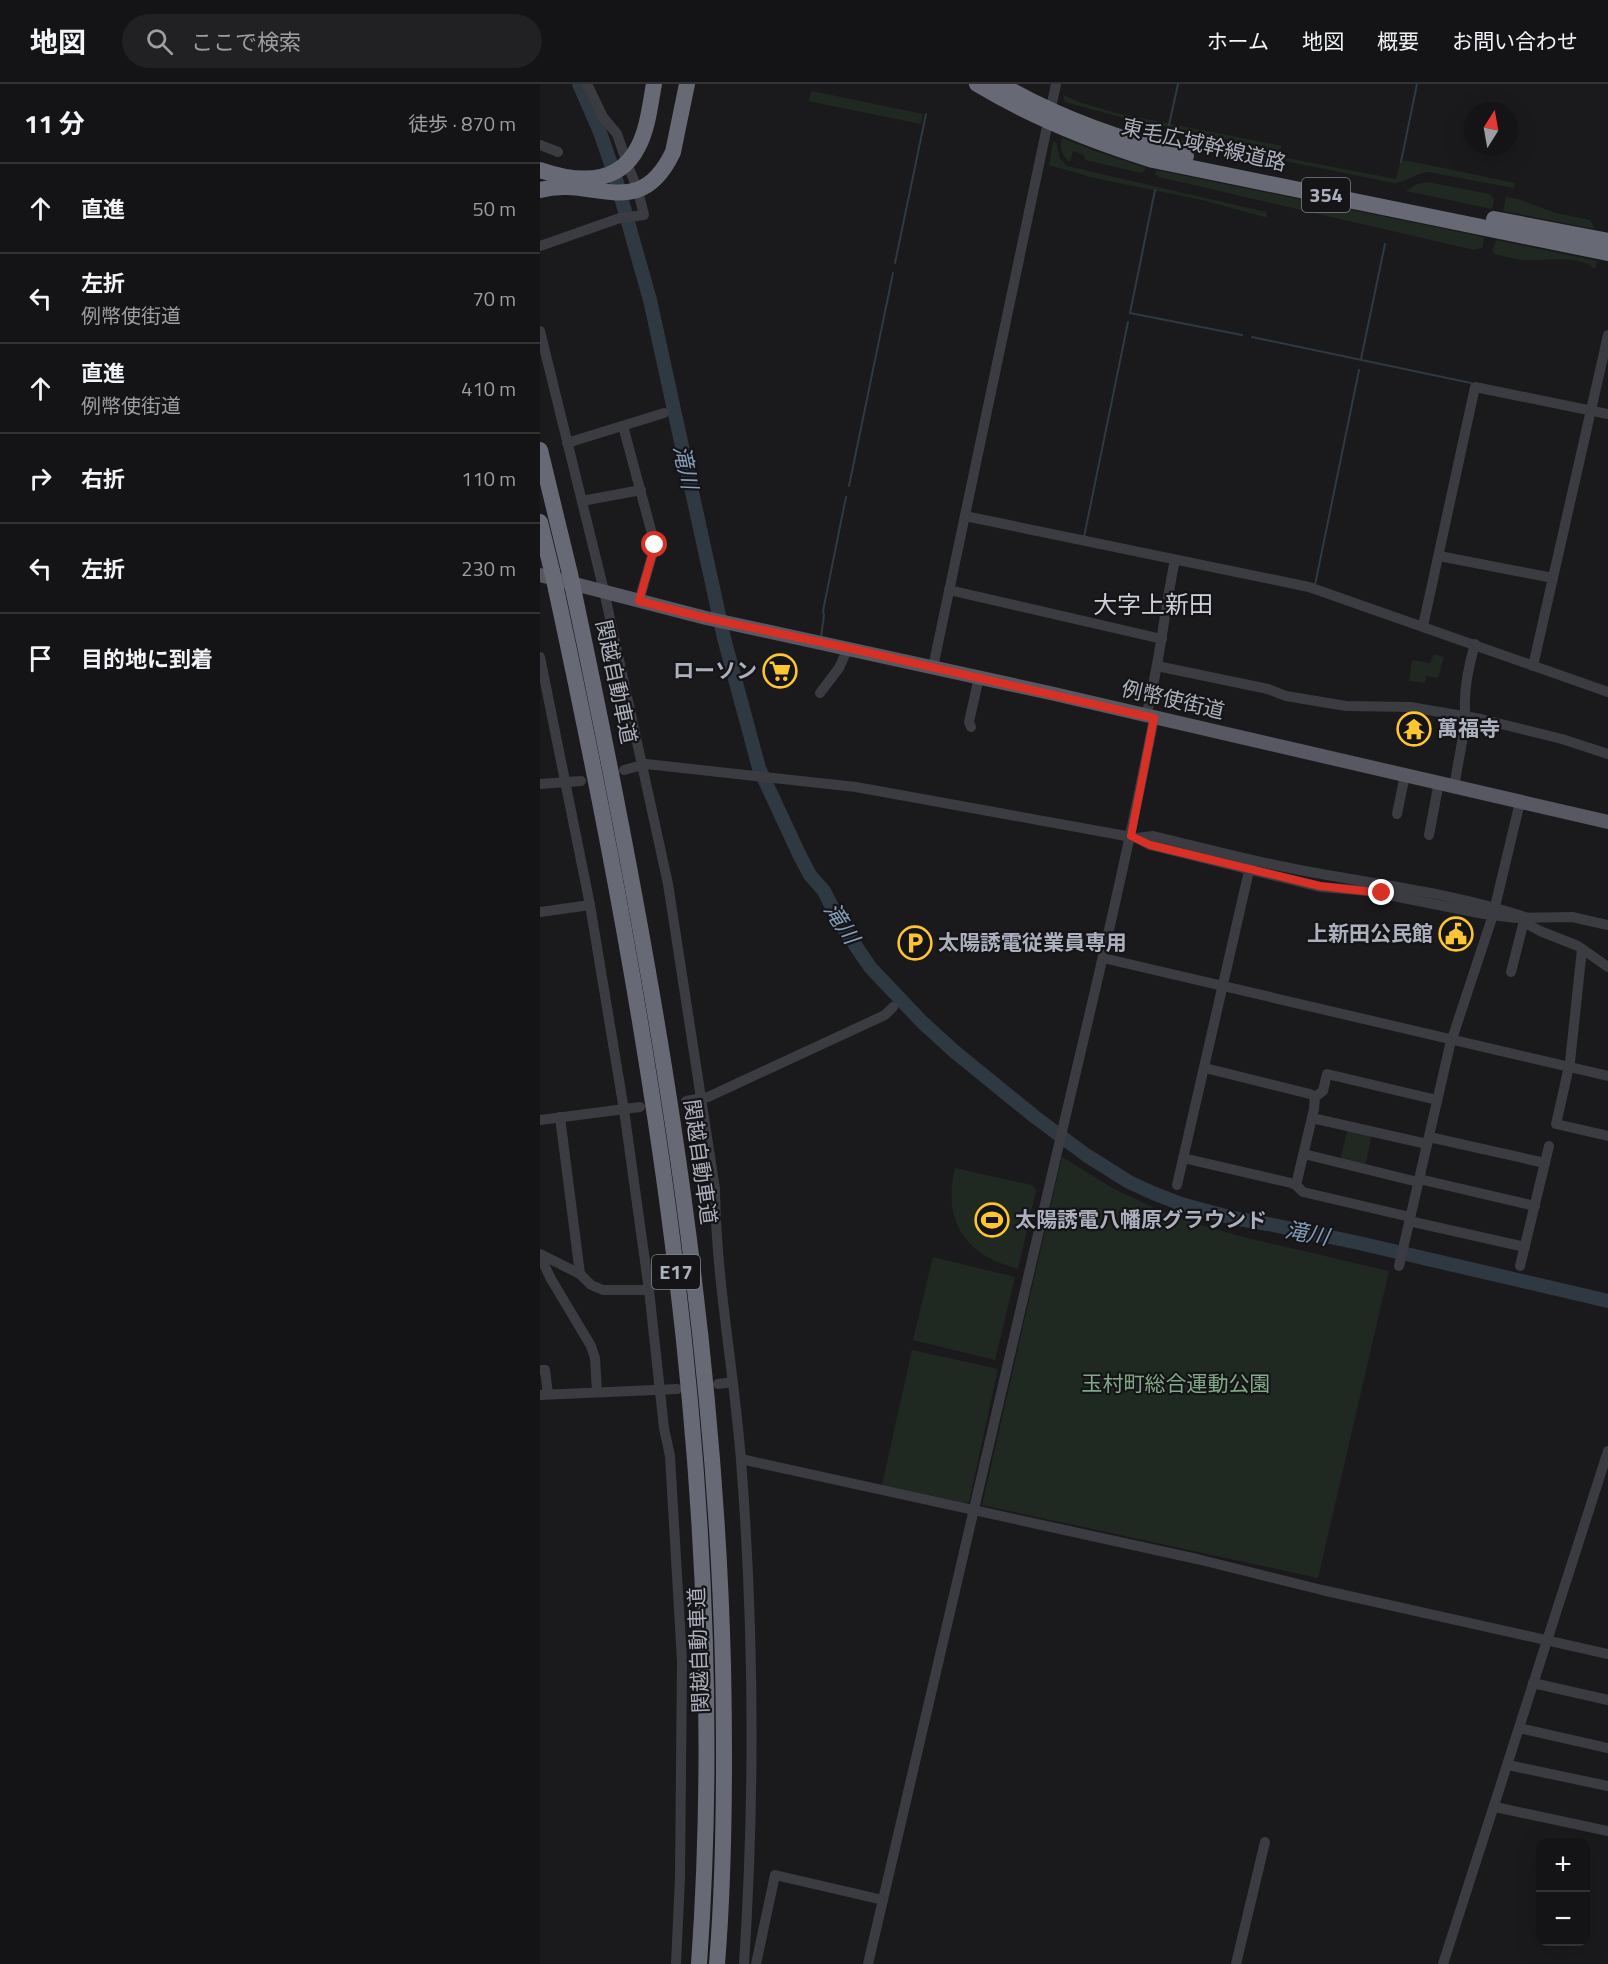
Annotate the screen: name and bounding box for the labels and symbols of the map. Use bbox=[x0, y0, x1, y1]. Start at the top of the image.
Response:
north arrow bbox=[1464, 102, 1518, 156]
street label: 東毛広域幹線道路 bbox=[1119, 110, 1290, 179]
road number: 354 bbox=[1302, 178, 1350, 212]
water label: 滝川 bbox=[665, 442, 708, 494]
route start bbox=[641, 531, 667, 557]
district label: 大字上新田 bbox=[1093, 586, 1213, 622]
street label: 関越自動車道 bbox=[588, 617, 646, 747]
supermarket icon: ローソン bbox=[762, 653, 798, 689]
place label: ローソン bbox=[673, 654, 757, 686]
street label: 例幣使街道 bbox=[1118, 672, 1228, 726]
temple icon: 萬福寺 bbox=[1396, 711, 1432, 747]
place label: 萬福寺 bbox=[1437, 712, 1500, 744]
route end bbox=[1368, 879, 1394, 905]
water label: 滝川 bbox=[816, 895, 869, 952]
public building icon: 上新田公民館 bbox=[1438, 916, 1474, 952]
place label: 上新田公民館 bbox=[1307, 917, 1433, 949]
parking icon: 太陽誘電従業員専用 bbox=[897, 925, 933, 961]
place label: 太陽誘電従業員専用 bbox=[938, 926, 1127, 958]
street label: 関越自動車道 bbox=[676, 1097, 726, 1226]
sports icon: 太陽誘電八幡原グラウンド bbox=[974, 1202, 1010, 1238]
place label: 太陽誘電八幡原グラウンド bbox=[1015, 1203, 1267, 1235]
water label: 滝川 bbox=[1282, 1212, 1334, 1254]
road number: E17 bbox=[652, 1255, 700, 1289]
park label: 玉村町総合運動公園 bbox=[1082, 1367, 1271, 1399]
street label: 関越自動車道 bbox=[680, 1587, 716, 1714]

